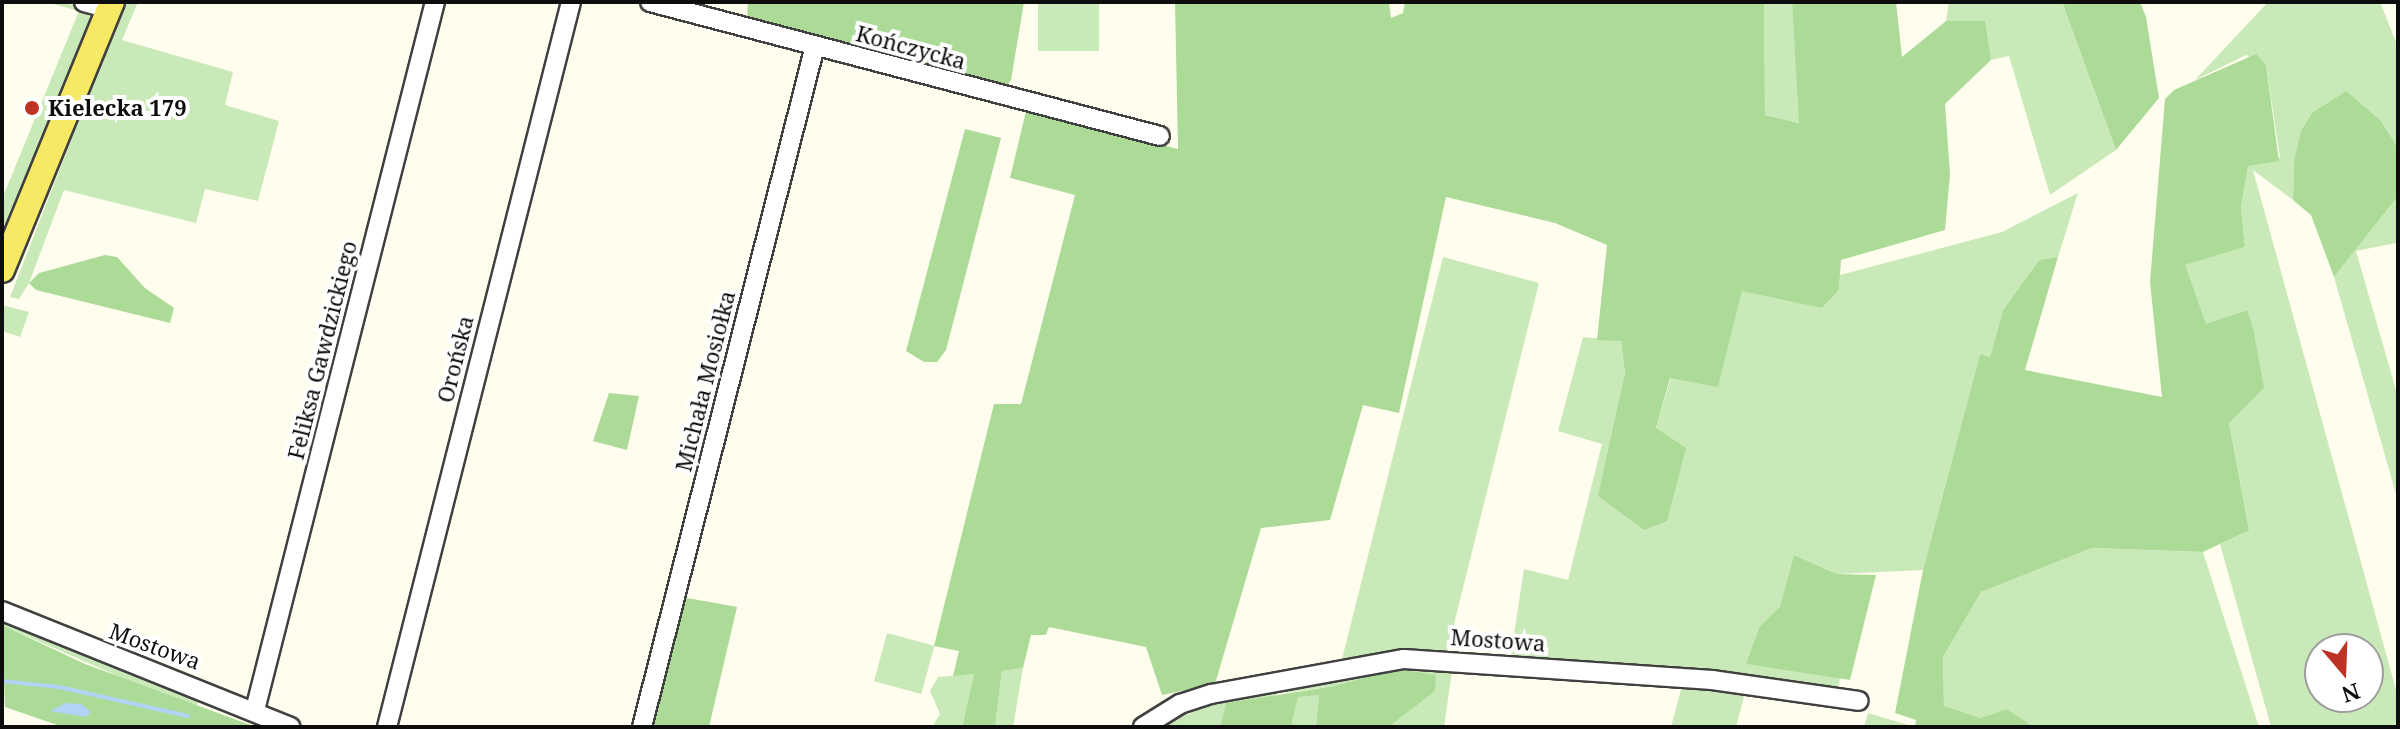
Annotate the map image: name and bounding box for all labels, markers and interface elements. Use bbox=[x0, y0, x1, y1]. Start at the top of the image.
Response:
street label: Kończycka bbox=[853, 20, 969, 74]
place label: Kielecka 179 bbox=[48, 95, 187, 121]
marker: Kielecka 179 bbox=[23, 99, 41, 117]
street label: Feliksa Gawdzickiego bbox=[282, 238, 362, 462]
street label: Michała Mosiołka bbox=[670, 288, 740, 474]
street label: Orońska bbox=[431, 313, 479, 405]
street label: Mostowa bbox=[106, 617, 204, 675]
street label: Mostowa bbox=[1450, 624, 1546, 656]
north arrow bbox=[2304, 633, 2384, 713]
text: N bbox=[2338, 677, 2364, 711]

